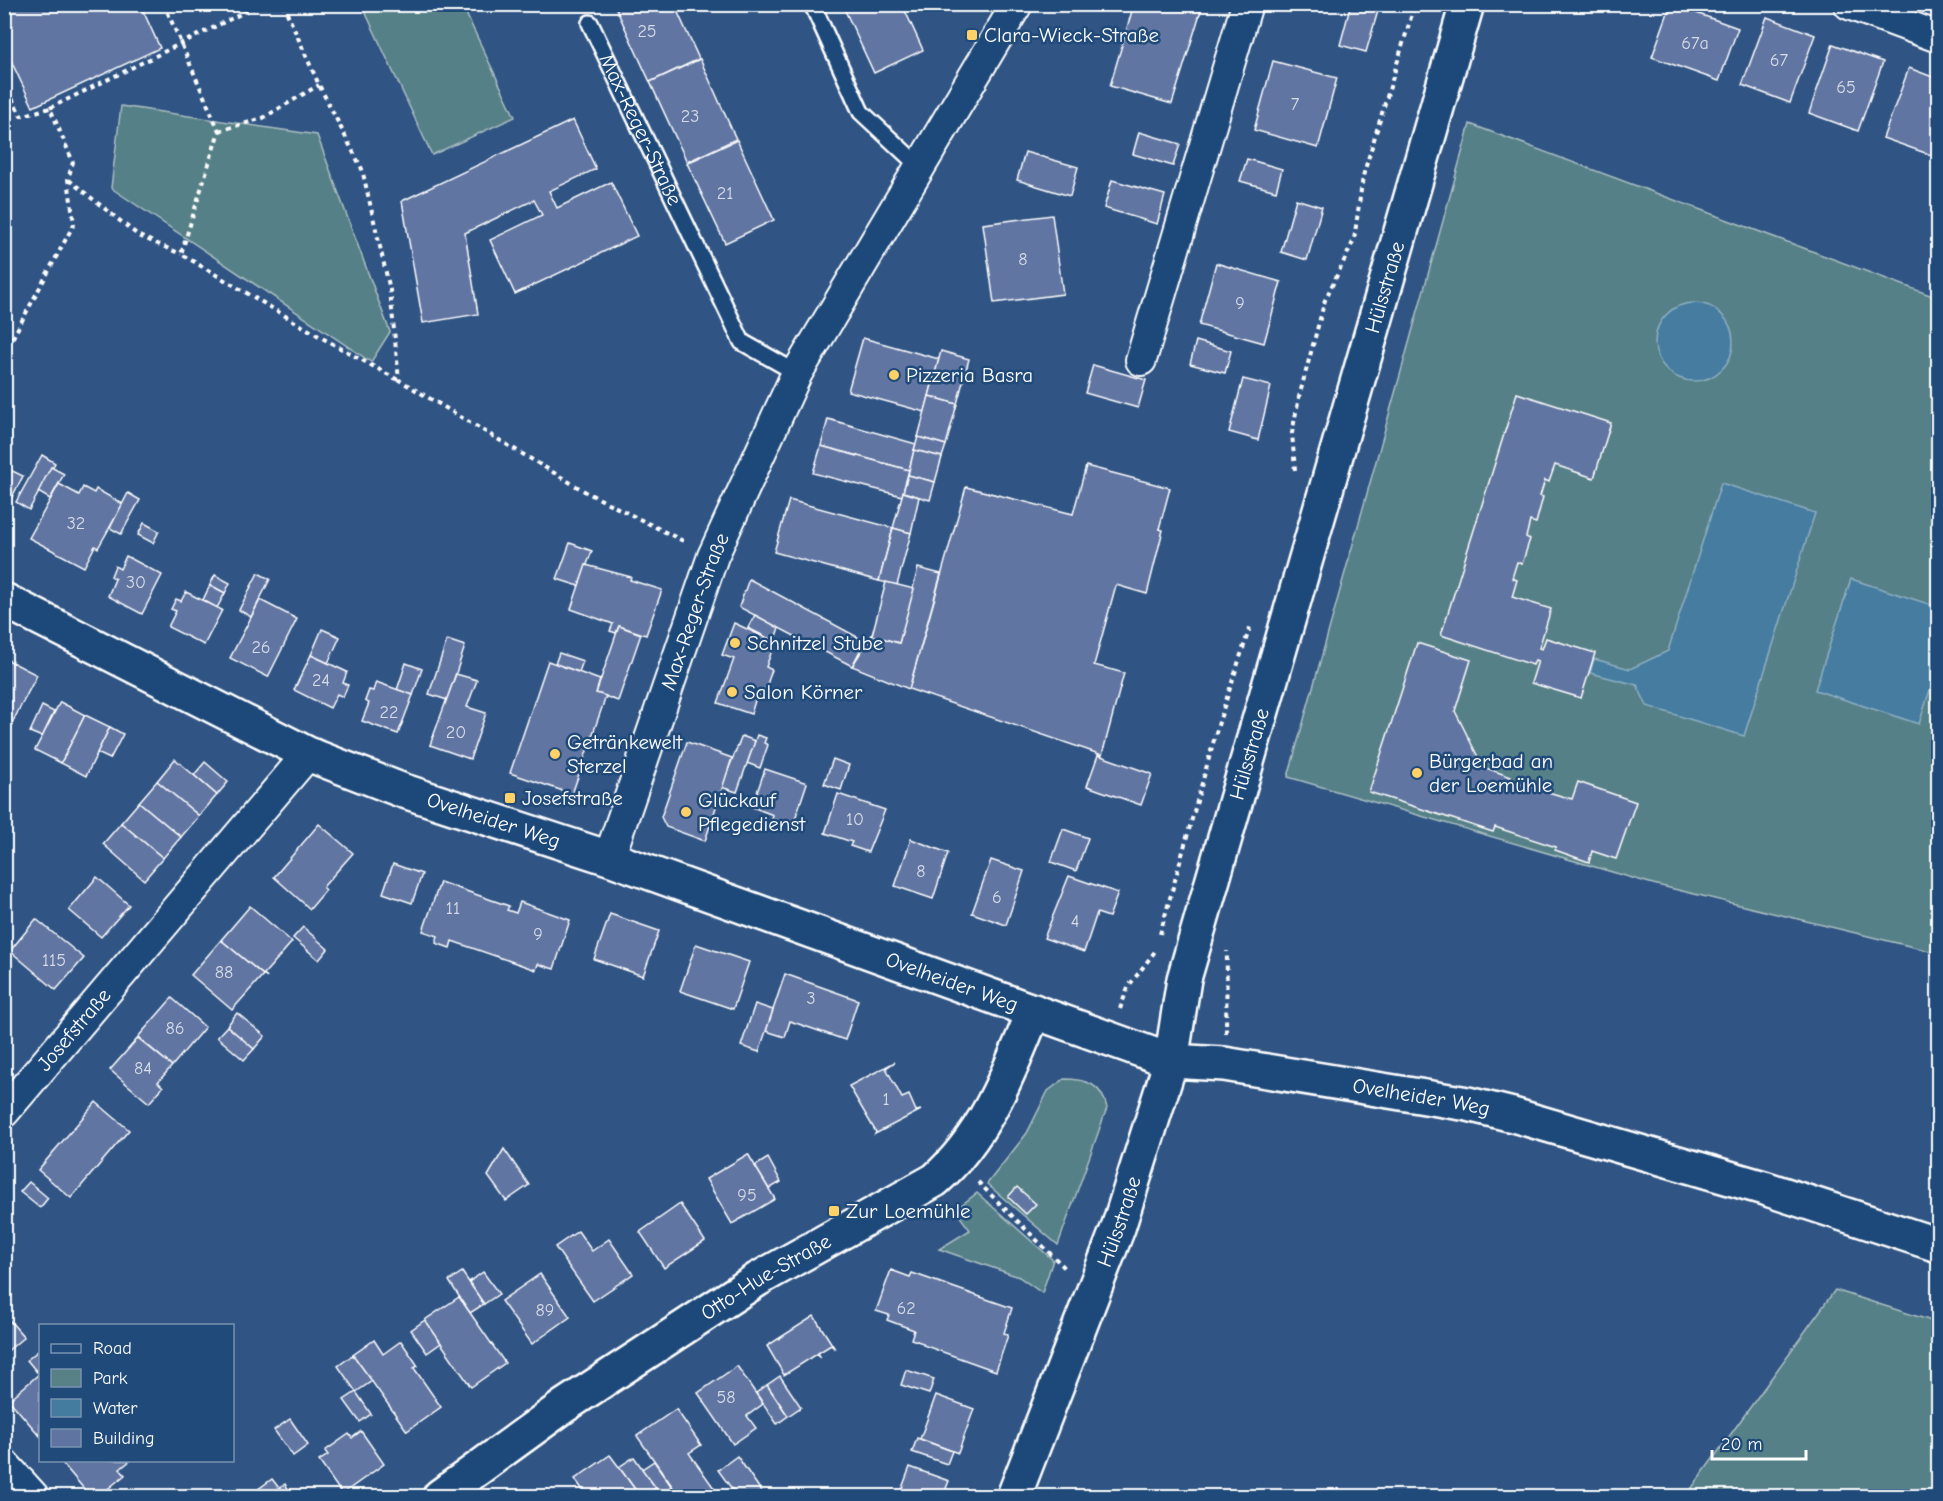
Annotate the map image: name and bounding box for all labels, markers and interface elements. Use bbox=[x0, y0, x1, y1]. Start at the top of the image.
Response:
house number: 25 bbox=[637, 21, 657, 42]
place label: Clara-Wieck-Straße bbox=[984, 23, 1159, 47]
marker: Clara-Wieck-Straße bbox=[965, 28, 979, 42]
house number: 67a bbox=[1681, 33, 1709, 54]
street label: Max-Reger-Straße bbox=[594, 50, 687, 209]
house number: 67 bbox=[1770, 50, 1789, 71]
house number: 65 bbox=[1836, 77, 1856, 98]
house number: 7 bbox=[1291, 94, 1300, 115]
house number: 23 bbox=[681, 106, 699, 127]
house number: 21 bbox=[717, 183, 733, 204]
street label: Hülsstraße bbox=[1360, 239, 1409, 336]
house number: 8 bbox=[1018, 249, 1028, 270]
house number: 9 bbox=[1235, 293, 1245, 314]
place label: Pizzeria Basra bbox=[906, 363, 1033, 387]
marker: Pizzeria Basra bbox=[887, 368, 901, 382]
house number: 32 bbox=[67, 513, 85, 534]
street label: Max-Reger-Straße bbox=[656, 529, 734, 693]
house number: 30 bbox=[126, 572, 146, 593]
place label: Schnitzel Stube bbox=[747, 631, 883, 655]
marker: Schnitzel Stube bbox=[728, 636, 742, 650]
house number: 26 bbox=[251, 637, 271, 658]
house number: 24 bbox=[312, 670, 330, 691]
place label: Salon Körner bbox=[744, 680, 863, 704]
marker: Salon Körner bbox=[725, 685, 739, 699]
house number: 22 bbox=[380, 702, 398, 723]
street label: Hülsstraße bbox=[1225, 705, 1274, 803]
house number: 20 bbox=[446, 722, 466, 743]
place label: Getränkewelt Sterzel bbox=[567, 730, 683, 778]
marker: Getränkewelt Sterzel bbox=[548, 747, 562, 761]
place label: Bürgerbad an der Loemühle bbox=[1429, 749, 1553, 797]
marker: Bürgerbad an der Loemühle bbox=[1410, 766, 1424, 780]
place label: Josefstraße bbox=[522, 786, 623, 810]
street label: Ovelheider Weg bbox=[424, 787, 563, 853]
place label: Glückauf Pflegedienst bbox=[698, 788, 806, 836]
marker: Josefstraße bbox=[503, 791, 517, 805]
marker: Glückauf Pflegedienst bbox=[679, 805, 693, 819]
house number: 10 bbox=[846, 809, 864, 830]
house number: 8 bbox=[916, 861, 926, 882]
house number: 6 bbox=[992, 887, 1002, 908]
house number: 11 bbox=[446, 898, 460, 919]
house number: 4 bbox=[1071, 911, 1079, 932]
house number: 9 bbox=[533, 924, 543, 945]
street label: Ovelheider Weg bbox=[882, 947, 1021, 1017]
house number: 115 bbox=[42, 950, 66, 971]
house number: 88 bbox=[215, 962, 233, 983]
street label: Josefstraße bbox=[32, 983, 116, 1076]
house number: 3 bbox=[806, 988, 816, 1009]
house number: 86 bbox=[165, 1018, 185, 1039]
house number: 84 bbox=[134, 1058, 152, 1079]
street label: Ovelheider Weg bbox=[1351, 1073, 1493, 1121]
house number: 1 bbox=[882, 1089, 890, 1110]
street label: Hülsstraße bbox=[1092, 1173, 1146, 1270]
house number: 95 bbox=[737, 1185, 757, 1206]
place label: Zur Loemühle bbox=[846, 1199, 971, 1223]
marker: Zur Loemühle bbox=[827, 1204, 841, 1218]
street label: Otto-Hue-Straße bbox=[696, 1229, 835, 1325]
house number: 62 bbox=[896, 1298, 916, 1319]
house number: 89 bbox=[536, 1300, 554, 1321]
legend bbox=[39, 1324, 234, 1462]
text: Road bbox=[93, 1338, 132, 1359]
text: Park bbox=[93, 1368, 128, 1389]
house number: 58 bbox=[716, 1387, 736, 1408]
text: Water bbox=[93, 1398, 138, 1419]
scale bar bbox=[1712, 1423, 1806, 1461]
text: Building bbox=[93, 1428, 155, 1449]
text: 20 m bbox=[1721, 1434, 1762, 1455]

